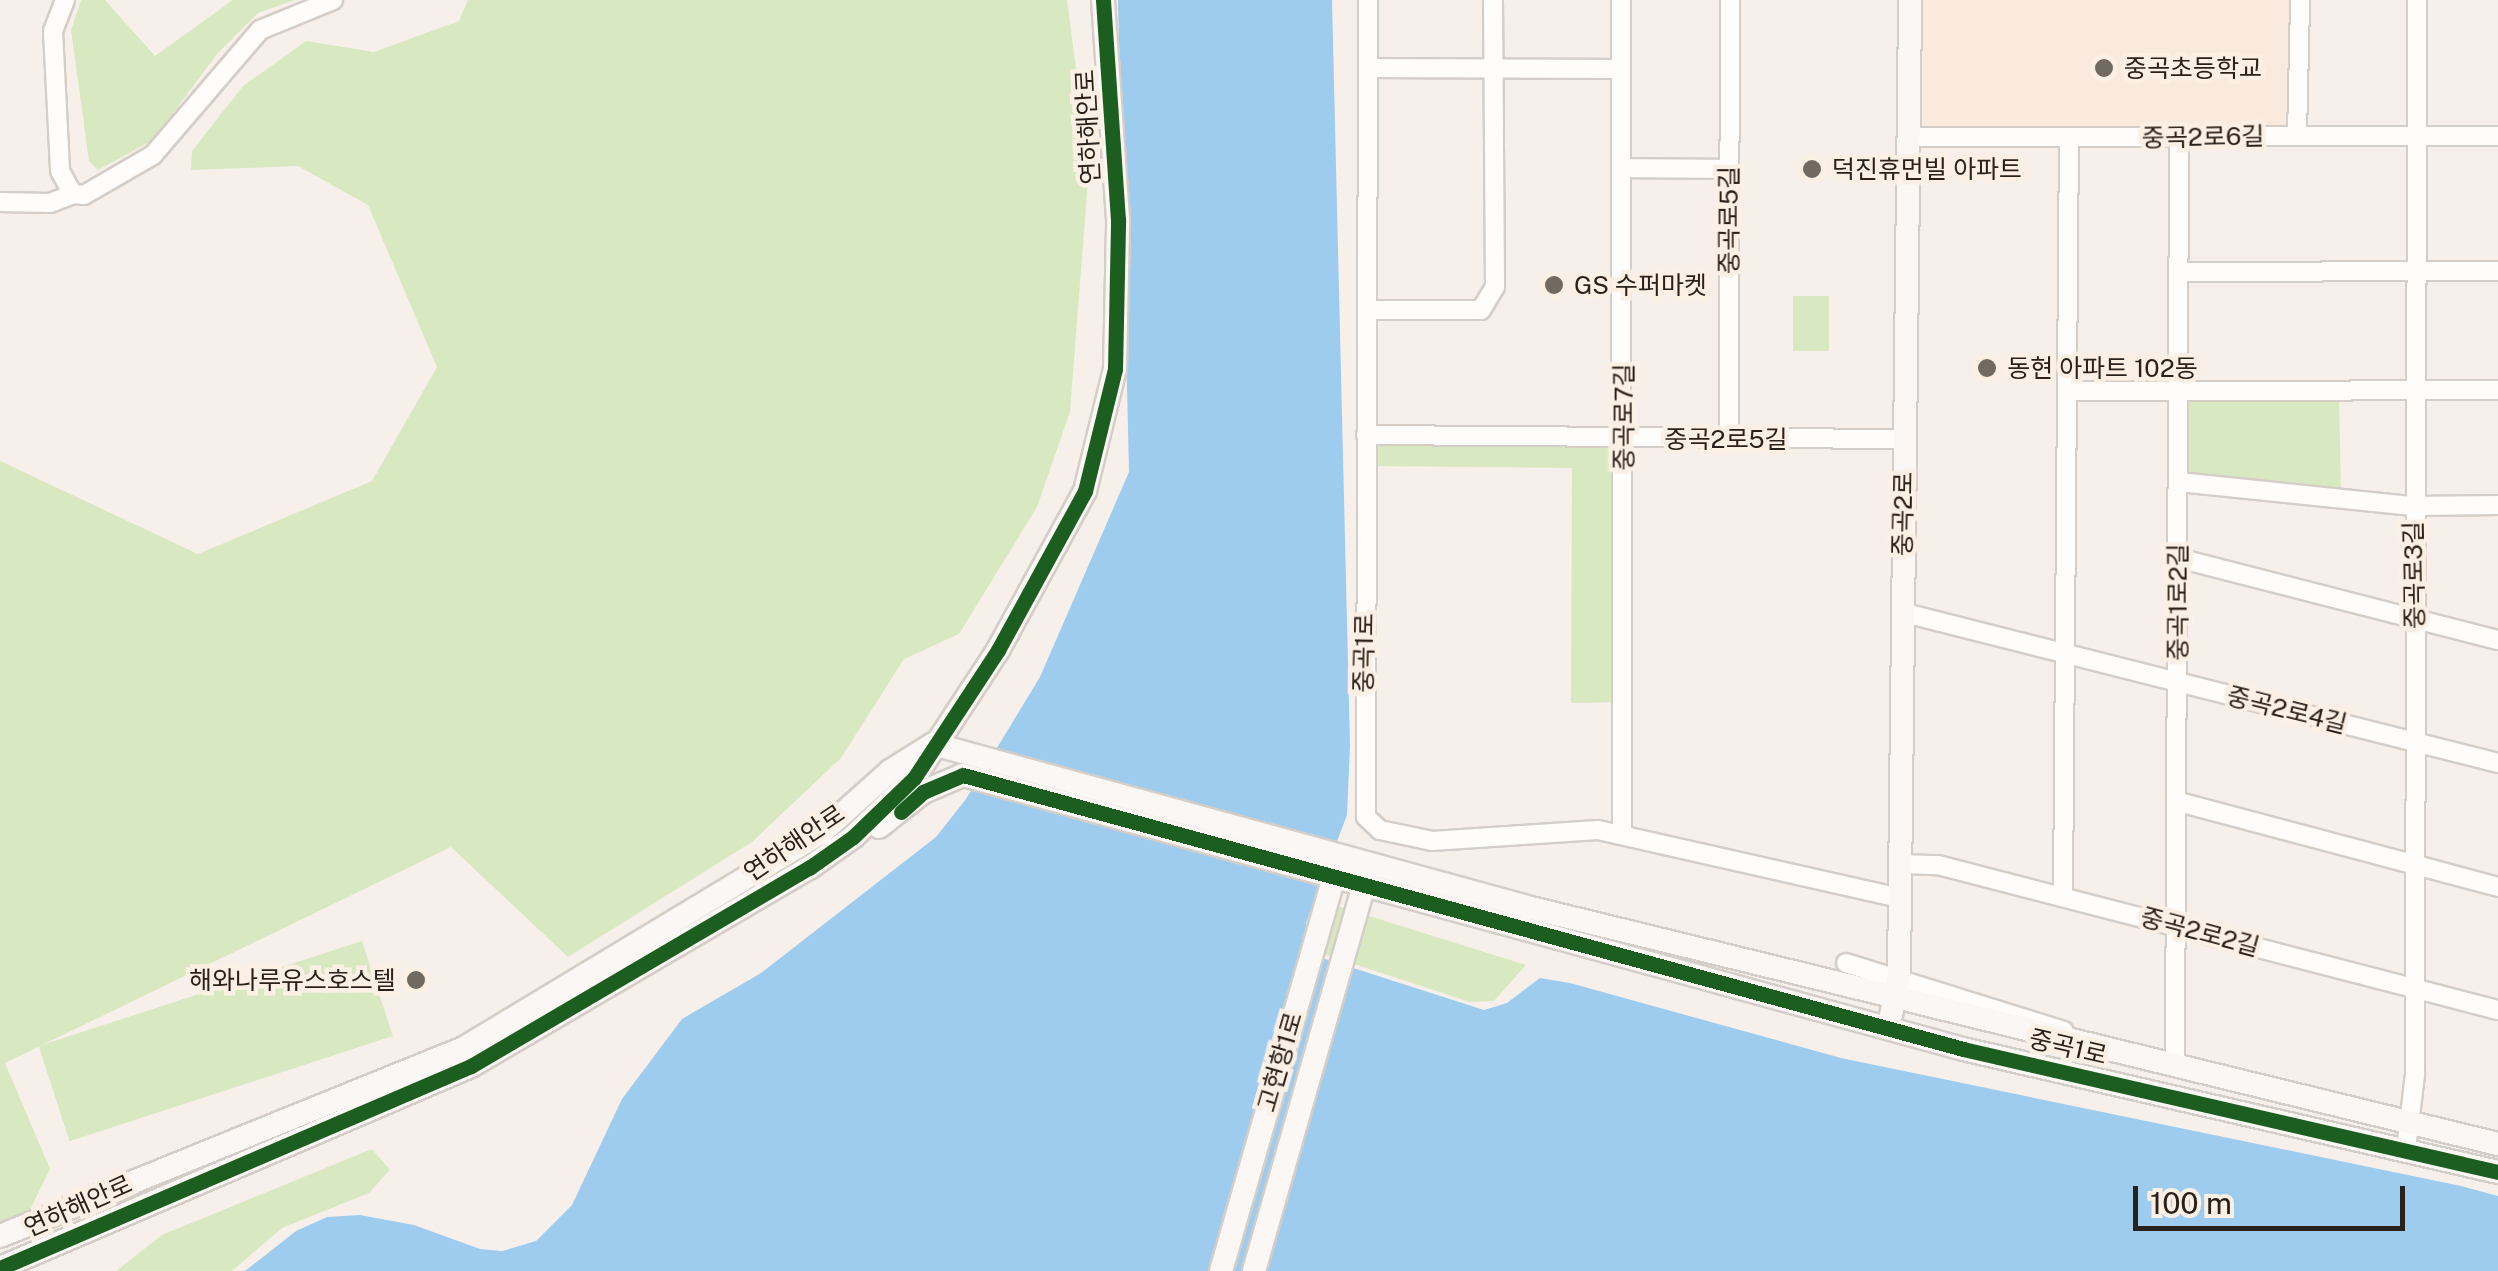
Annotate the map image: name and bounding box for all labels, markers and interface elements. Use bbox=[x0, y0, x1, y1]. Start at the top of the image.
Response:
place label: 중곡초등학교 bbox=[2124, 53, 2262, 83]
marker: 중곡초등학교 bbox=[2093, 57, 2115, 79]
street label: 연하해안로 bbox=[1070, 69, 1106, 185]
street label: 중곡2로6길 bbox=[2142, 121, 2264, 153]
place label: 덕진휴먼빌 아파트 bbox=[1832, 154, 2022, 184]
marker: 덕진휴먼빌 아파트 bbox=[1801, 158, 1823, 180]
street label: 중곡로5길 bbox=[1714, 166, 1744, 274]
place label: GS 수퍼마켓 bbox=[1574, 270, 1707, 300]
marker: GS 수퍼마켓 bbox=[1543, 274, 1565, 296]
place label: 동현 아파트 102동 bbox=[2007, 353, 2198, 383]
marker: 동현 아파트 102동 bbox=[1976, 357, 1998, 379]
street label: 중곡로7길 bbox=[1609, 363, 1639, 471]
street label: 중곡2로5길 bbox=[1665, 424, 1787, 454]
street label: 중곡2로 bbox=[1887, 472, 1919, 556]
street label: 중곡로3길 bbox=[2398, 521, 2430, 629]
street label: 중곡1로2길 bbox=[2163, 543, 2193, 661]
street label: 중곡1로 bbox=[1348, 613, 1380, 693]
street label: 중곡2로4길 bbox=[2224, 681, 2350, 739]
street label: 연하해안로 bbox=[738, 798, 850, 888]
street label: 중곡2로2길 bbox=[2137, 902, 2263, 962]
place label: 해와나루유스호스텔 bbox=[189, 965, 396, 995]
marker: 해와나루유스호스텔 bbox=[405, 969, 427, 991]
street label: 고현항1로 bbox=[1251, 1009, 1309, 1115]
street label: 중곡1로 bbox=[2026, 1023, 2110, 1071]
scale bar bbox=[2138, 1166, 2410, 1228]
street label: 연하해안로 bbox=[19, 1169, 137, 1243]
text: 100 m bbox=[2150, 1185, 2232, 1221]

